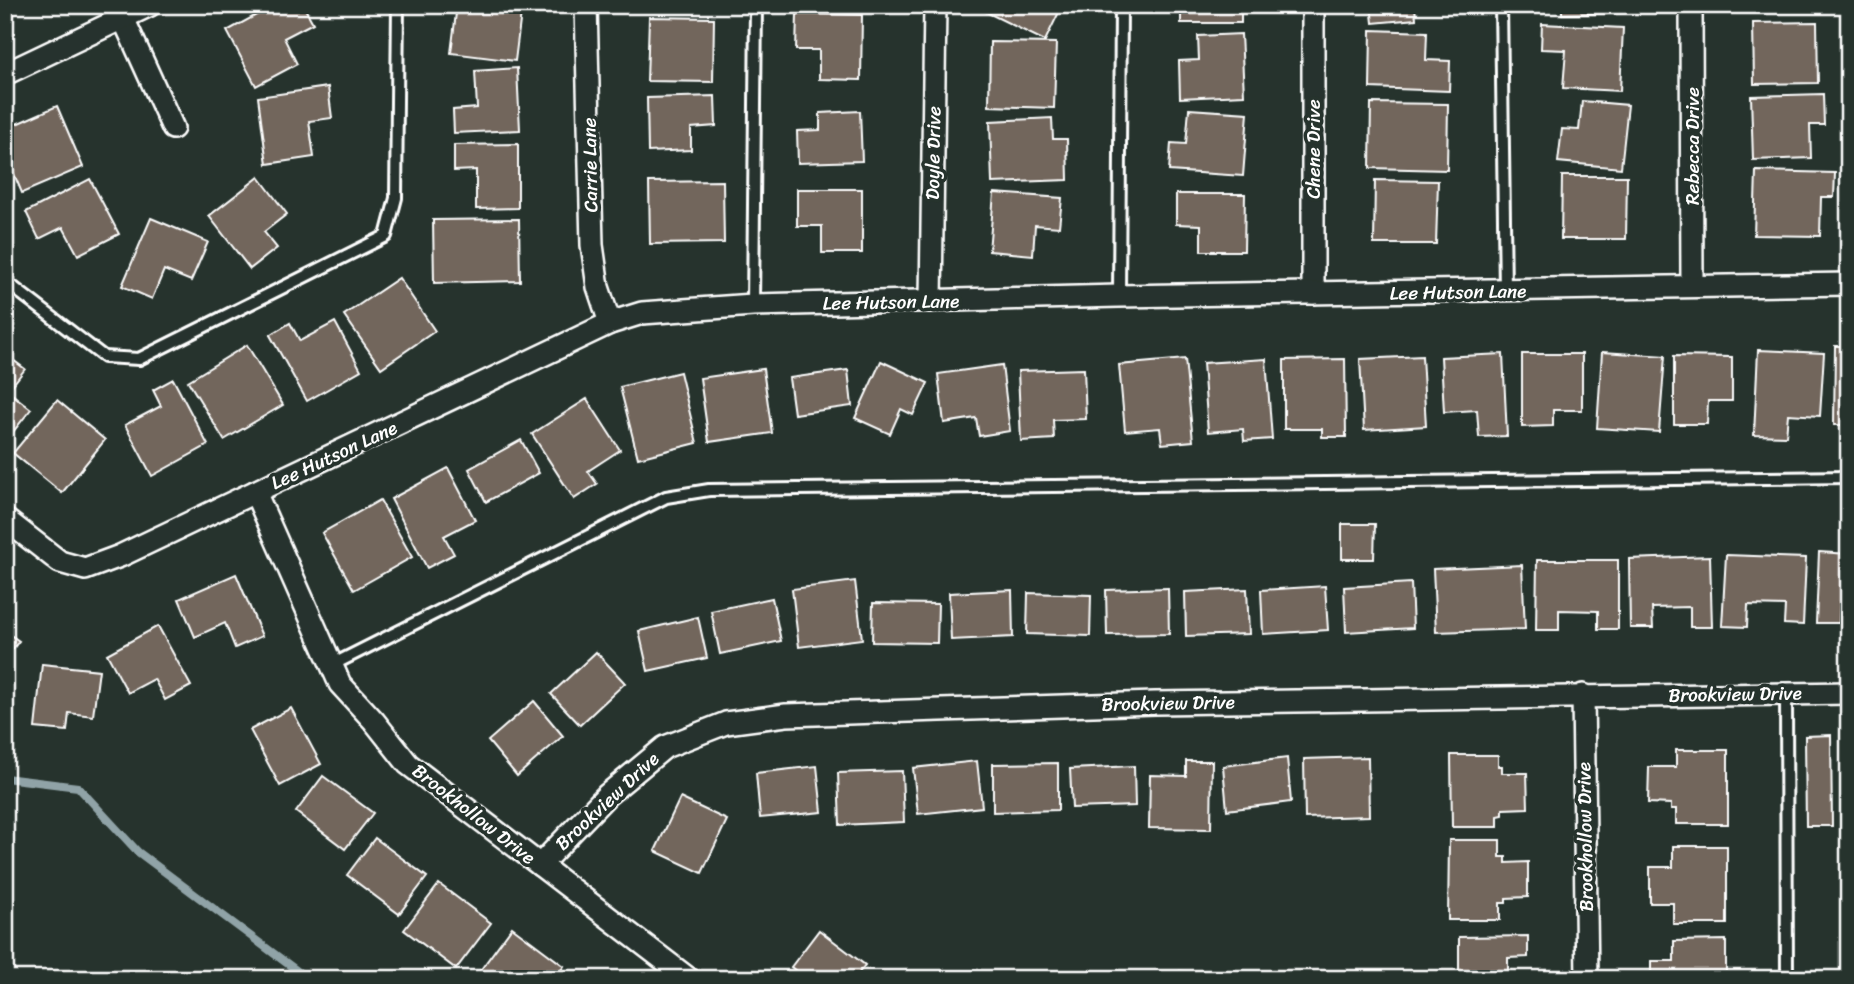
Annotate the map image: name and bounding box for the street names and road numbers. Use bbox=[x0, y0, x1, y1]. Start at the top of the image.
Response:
street label: Rebecca Drive bbox=[1676, 87, 1709, 205]
street label: Chene Drive bbox=[1297, 99, 1330, 199]
street label: Doyle Drive bbox=[916, 105, 950, 200]
street label: Carrie Lane bbox=[573, 117, 607, 213]
street label: Lee Hutson Lane bbox=[1389, 274, 1527, 310]
street label: Lee Hutson Lane bbox=[822, 284, 960, 320]
street label: Lee Hutson Lane bbox=[265, 411, 403, 499]
street label: Brookview Drive bbox=[1668, 676, 1802, 712]
street label: Brookview Drive bbox=[1101, 685, 1235, 721]
street label: Brookview Drive bbox=[547, 743, 667, 859]
street label: Brookhollow Drive bbox=[405, 755, 543, 873]
street label: Brookhollow Drive bbox=[1567, 762, 1603, 912]

